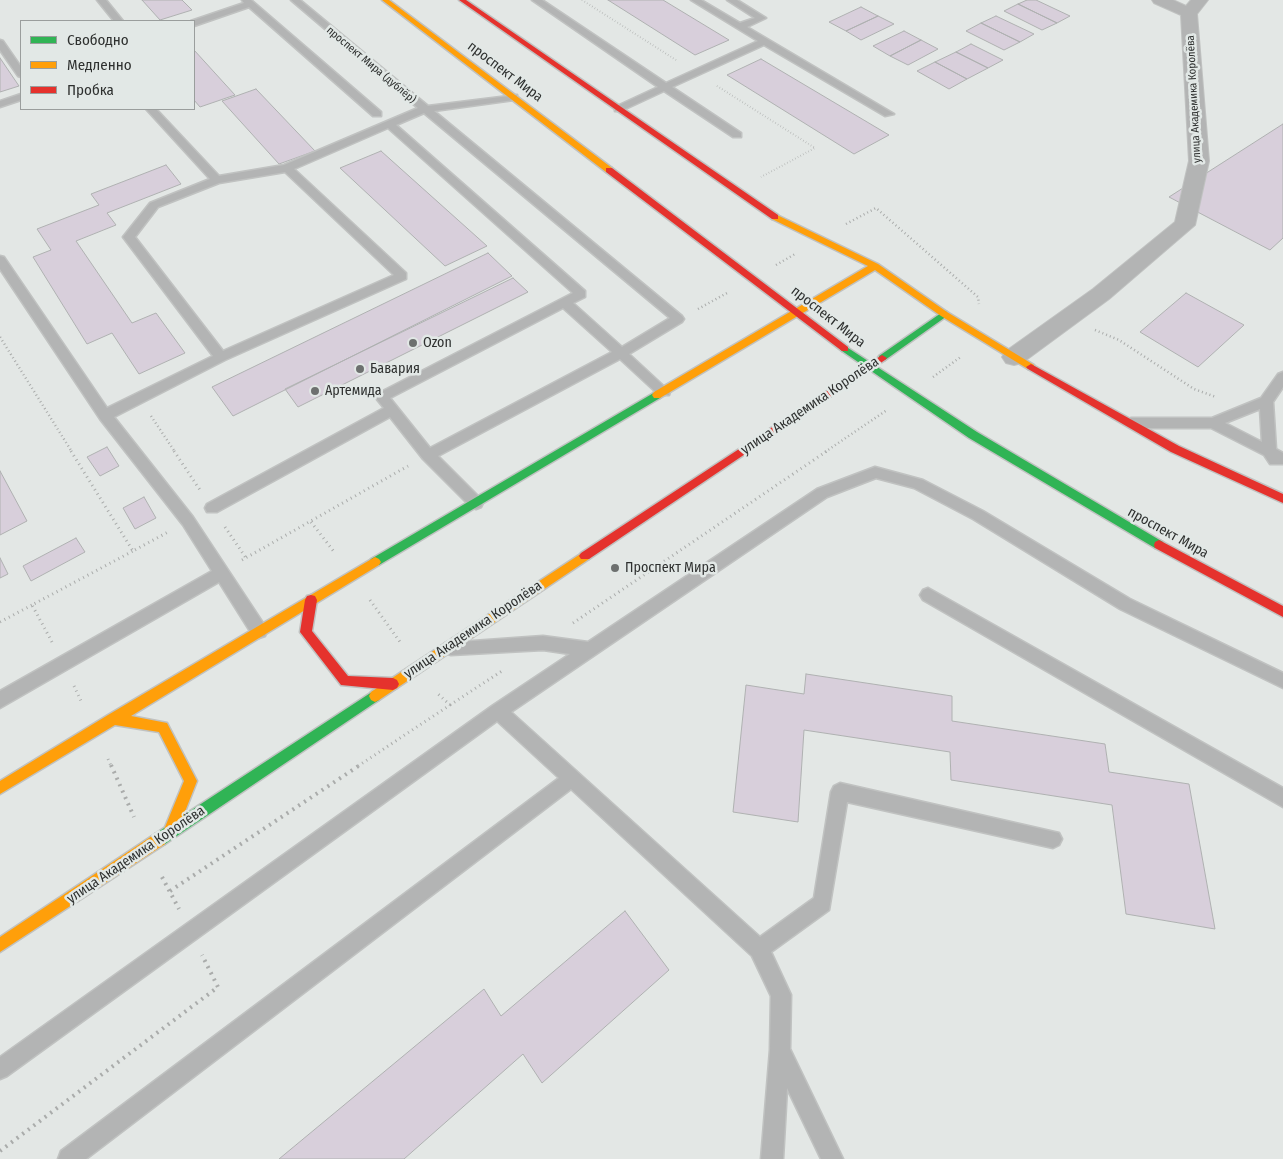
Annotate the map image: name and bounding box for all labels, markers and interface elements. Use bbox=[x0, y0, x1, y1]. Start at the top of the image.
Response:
legend bbox=[20, 20, 195, 110]
street label: проспект Мира (дублёр) bbox=[324, 24, 418, 106]
text: Свободно bbox=[67, 31, 129, 49]
street label: улица Академика Королёва bbox=[1184, 35, 1204, 163]
street label: проспект Мира bbox=[464, 38, 546, 106]
text: Медленно bbox=[67, 56, 132, 74]
text: Пробка bbox=[67, 81, 114, 99]
street label: проспект Мира bbox=[787, 283, 869, 351]
place label: Ozon bbox=[423, 335, 452, 351]
marker: Ozon bbox=[407, 337, 419, 349]
street label: улица Академика Королёва bbox=[738, 354, 882, 458]
place label: Бавария bbox=[370, 361, 420, 377]
marker: Бавария bbox=[354, 363, 366, 375]
place label: Артемида bbox=[325, 383, 382, 399]
marker: Артемида bbox=[309, 385, 321, 397]
street label: проспект Мира bbox=[1125, 504, 1211, 562]
place label: Проспект Мира bbox=[625, 560, 716, 576]
marker: Проспект Мира bbox=[609, 562, 621, 574]
street label: улица Академика Королёва bbox=[401, 578, 545, 682]
street label: улица Академика Королёва bbox=[64, 803, 208, 907]

